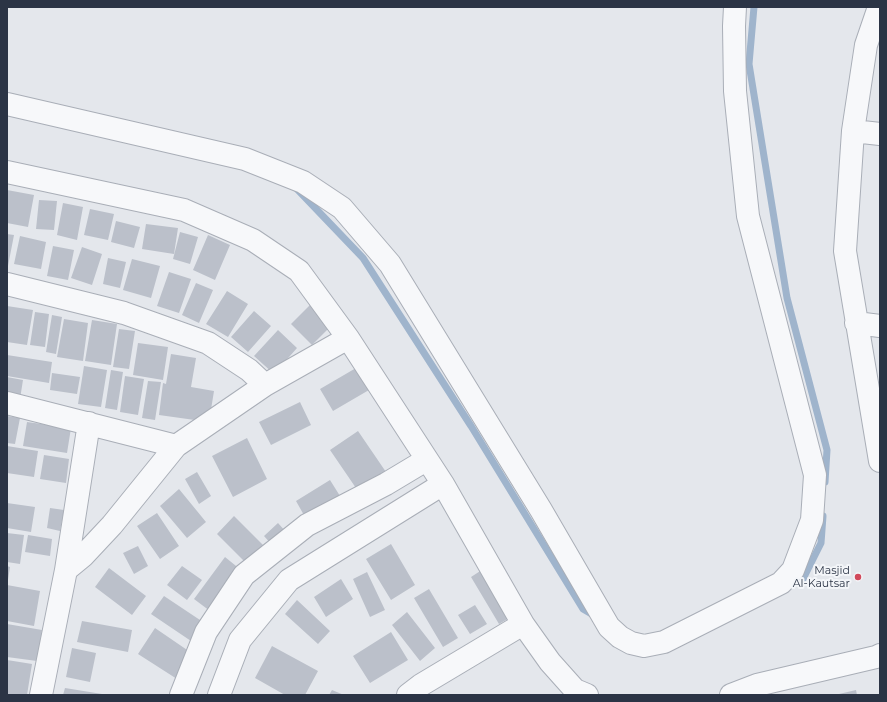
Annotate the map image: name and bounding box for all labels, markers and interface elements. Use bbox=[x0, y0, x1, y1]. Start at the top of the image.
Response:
place label: Masjid Al-Kautsar bbox=[793, 564, 850, 590]
marker: Masjid Al-Kautsar bbox=[853, 572, 863, 582]

